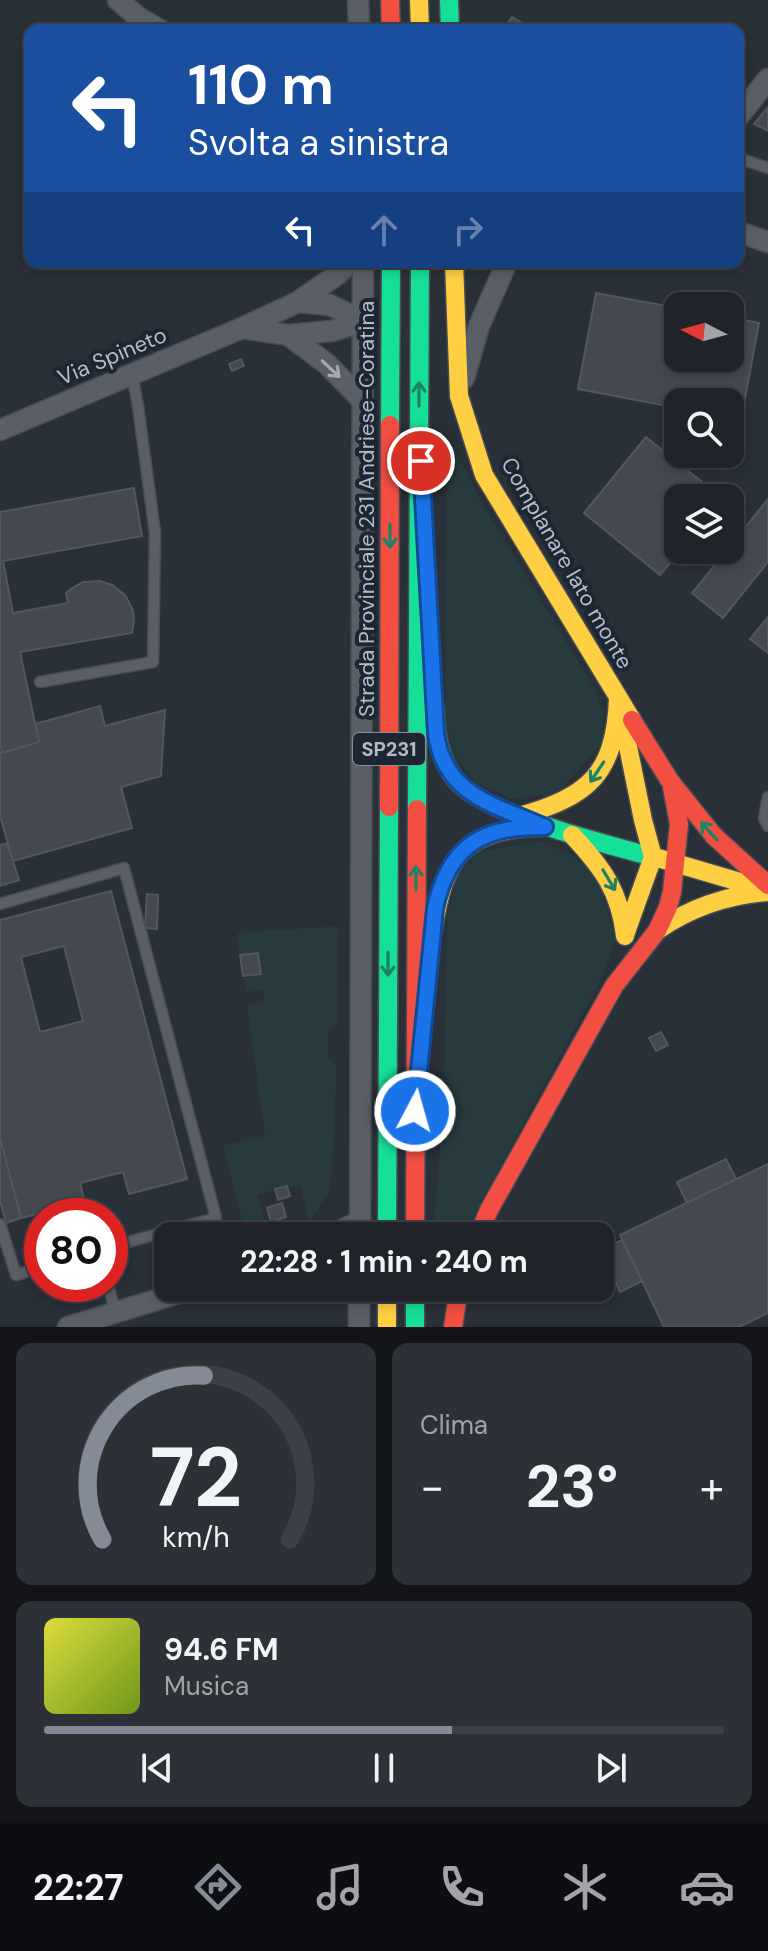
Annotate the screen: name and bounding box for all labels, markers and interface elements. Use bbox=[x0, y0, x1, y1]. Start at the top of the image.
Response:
text: 110 m bbox=[188, 48, 334, 121]
icon: left bbox=[56, 56, 160, 160]
text: Svolta a sinistra bbox=[188, 119, 449, 166]
icon: left bbox=[278, 208, 322, 252]
icon: ahead bbox=[362, 208, 406, 252]
icon: right bbox=[446, 208, 490, 252]
north arrow bbox=[664, 292, 744, 372]
map controls bbox=[664, 292, 744, 564]
street label: Strada Provinciale 231 Andriese-Coratina bbox=[352, 301, 381, 717]
street label: Via Spineto bbox=[53, 320, 171, 392]
one-way arrow bbox=[321, 359, 341, 377]
one-way arrow bbox=[411, 381, 427, 408]
button: search bbox=[664, 388, 744, 468]
pin bbox=[387, 427, 455, 495]
icon: arrive bbox=[399, 439, 443, 483]
street label: Complanare lato monte bbox=[495, 452, 639, 674]
button: layers bbox=[664, 484, 744, 564]
one-way arrow bbox=[382, 522, 398, 549]
road number: SP231 bbox=[353, 733, 425, 765]
one-way arrow bbox=[589, 760, 605, 782]
one-way arrow bbox=[701, 821, 719, 841]
one-way arrow bbox=[408, 865, 424, 892]
one-way arrow bbox=[601, 868, 617, 891]
one-way arrow bbox=[380, 950, 396, 977]
position arrow bbox=[373, 1069, 457, 1153]
speed limit sign: 80 bbox=[24, 1198, 128, 1302]
text: 22:28 · 1 min · 240 m bbox=[240, 1242, 528, 1281]
text: Clima bbox=[420, 1408, 488, 1442]
text: 72 bbox=[150, 1423, 242, 1532]
text: 23° bbox=[526, 1447, 618, 1526]
text: − bbox=[420, 1458, 444, 1516]
text: + bbox=[700, 1458, 724, 1516]
text: km/h bbox=[162, 1519, 230, 1556]
text: 94.6 FM bbox=[164, 1630, 279, 1669]
text: Musica bbox=[164, 1669, 249, 1703]
icon: previous bbox=[135, 1746, 179, 1790]
icon: pause bbox=[362, 1746, 406, 1790]
icon: next bbox=[589, 1746, 633, 1790]
icon: directions bbox=[190, 1859, 246, 1915]
icon: music bbox=[312, 1859, 368, 1915]
icon: phone bbox=[434, 1859, 490, 1915]
icon: climate bbox=[557, 1859, 613, 1915]
icon: car bbox=[679, 1859, 735, 1915]
text: 22:27 bbox=[33, 1864, 124, 1911]

